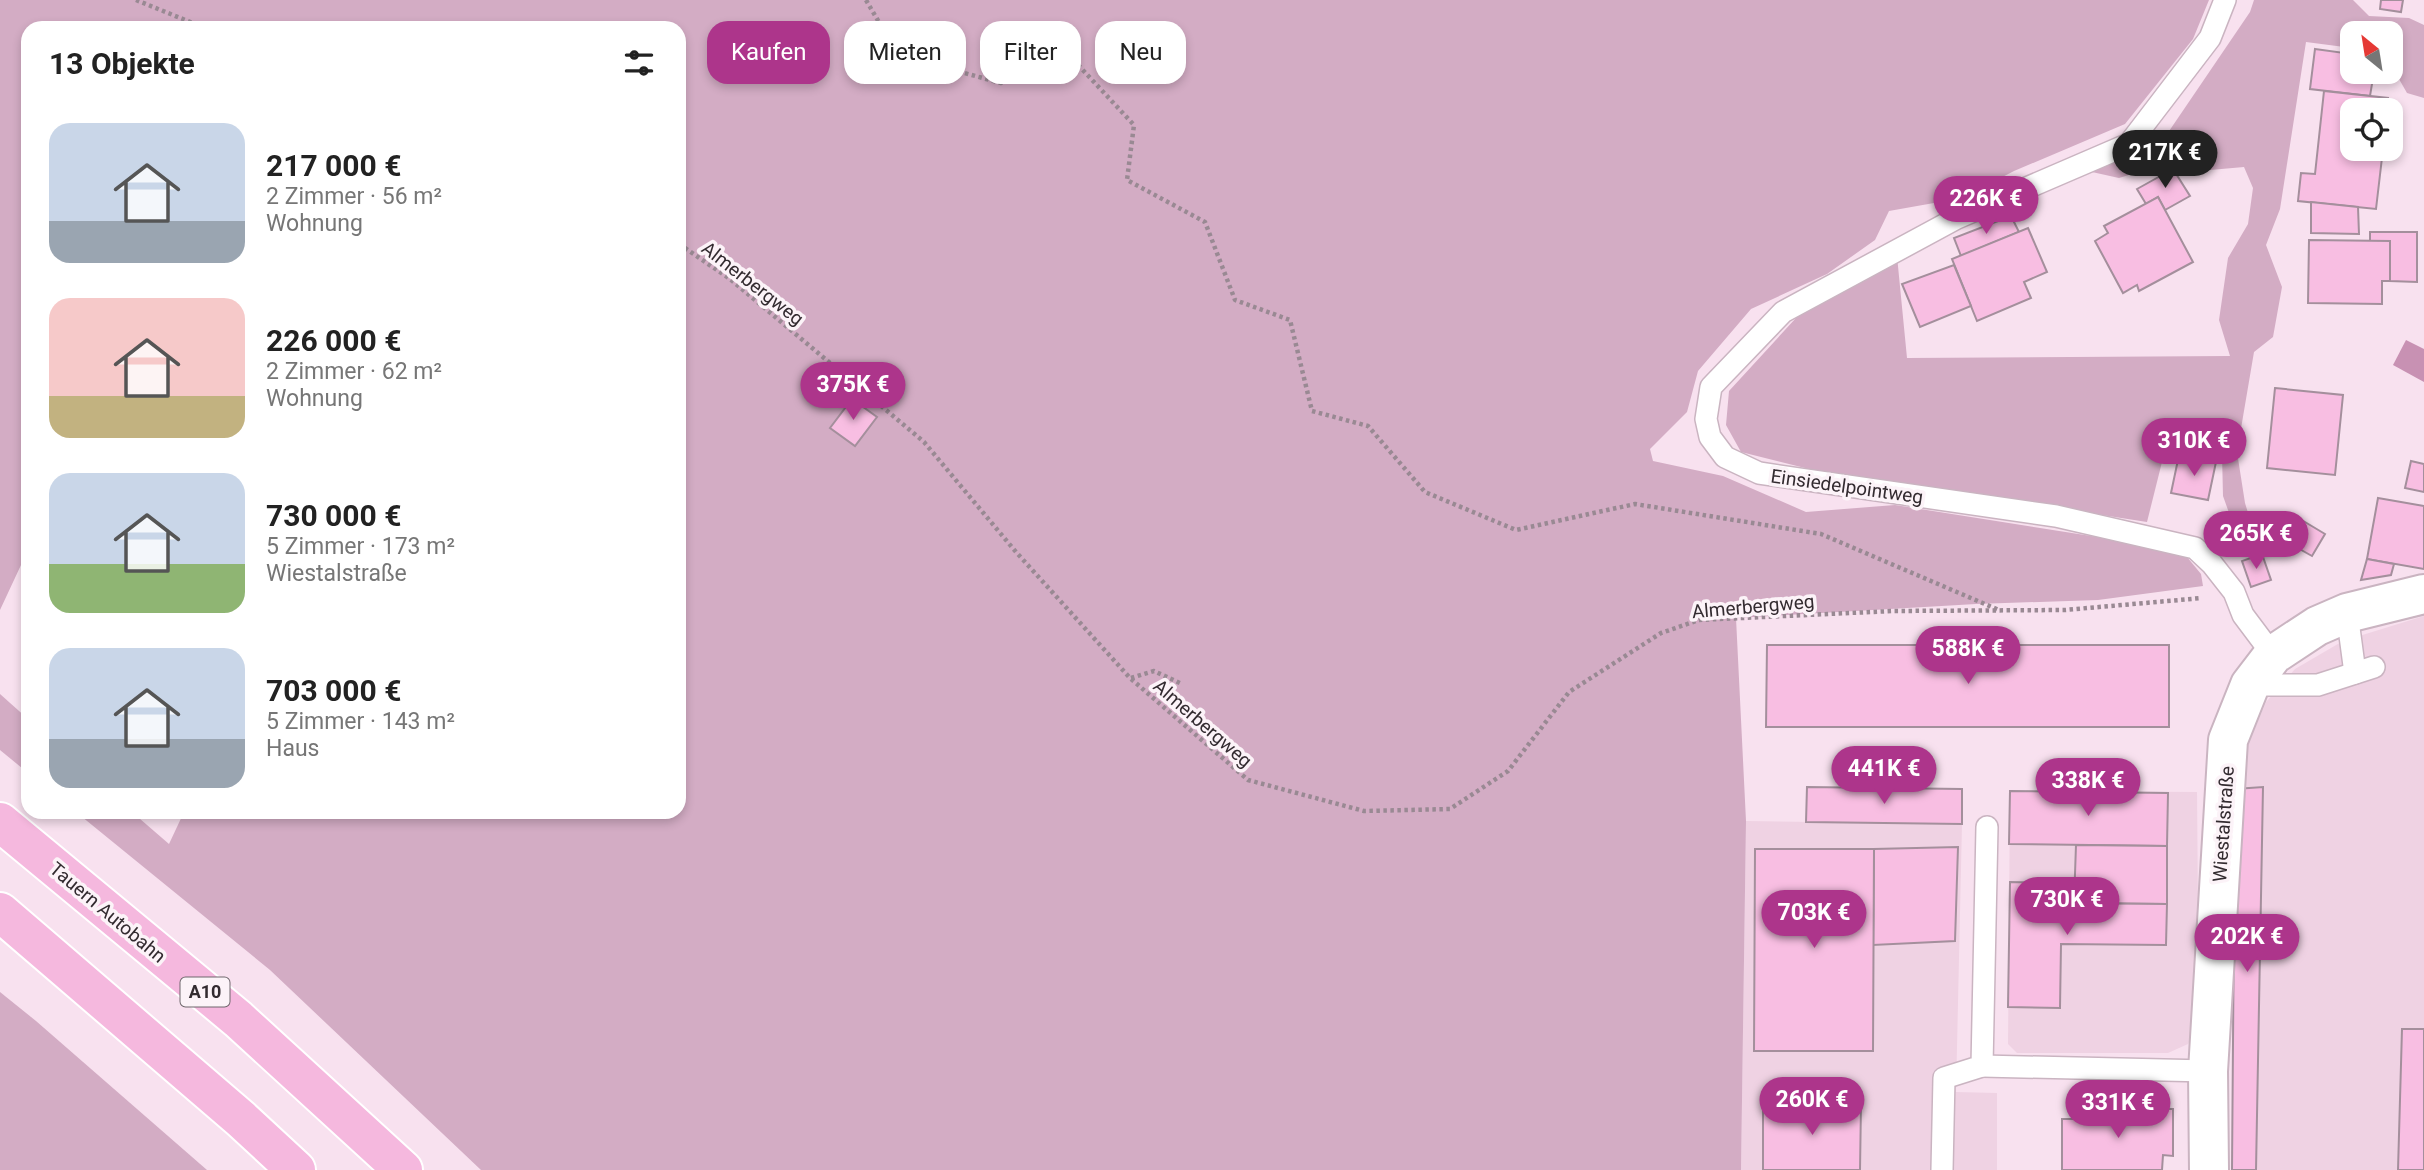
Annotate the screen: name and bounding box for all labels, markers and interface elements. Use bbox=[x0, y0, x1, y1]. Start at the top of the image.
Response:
chip: Kaufen bbox=[707, 21, 830, 84]
chip: Mieten bbox=[844, 21, 966, 84]
chip: Filter bbox=[980, 21, 1081, 84]
chip: Neu bbox=[1095, 21, 1186, 84]
north arrow bbox=[2340, 21, 2403, 84]
map controls bbox=[2340, 21, 2403, 161]
icon: filters bbox=[620, 44, 658, 82]
text: 13 Objekte bbox=[49, 46, 195, 81]
button: locate bbox=[2340, 98, 2403, 161]
pin: 217K € bbox=[2108, 130, 2222, 190]
text: 217K € bbox=[2128, 139, 2202, 166]
text: 217 000 € bbox=[266, 148, 401, 183]
icon: home bbox=[105, 151, 189, 235]
pin: 226K € bbox=[1929, 176, 2043, 236]
text: 2 Zimmer · 56 m² bbox=[266, 183, 442, 210]
text: 226K € bbox=[1949, 185, 2023, 212]
text: Wohnung bbox=[266, 210, 363, 237]
street label: Almerbergweg bbox=[697, 237, 808, 330]
text: 226 000 € bbox=[266, 323, 401, 358]
icon: home bbox=[105, 326, 189, 410]
text: 2 Zimmer · 62 m² bbox=[266, 358, 442, 385]
pin: 375K € bbox=[796, 362, 910, 422]
text: 375K € bbox=[816, 371, 890, 398]
text: Wohnung bbox=[266, 385, 363, 412]
pin: 310K € bbox=[2137, 419, 2251, 478]
text: 310K € bbox=[2157, 427, 2231, 454]
street label: Einsiedelpointweg bbox=[1769, 464, 1925, 509]
text: 730 000 € bbox=[266, 498, 401, 533]
icon: home bbox=[105, 501, 189, 585]
pin: 265K € bbox=[2199, 512, 2313, 571]
text: 265K € bbox=[2219, 520, 2293, 547]
text: 5 Zimmer · 173 m² bbox=[266, 533, 455, 560]
text: Wiestalstraße bbox=[266, 560, 407, 587]
street label: Almerbergweg bbox=[1691, 590, 1815, 623]
pin: 588K € bbox=[1911, 626, 2025, 686]
text: 588K € bbox=[1931, 635, 2005, 662]
text: 703 000 € bbox=[266, 673, 401, 708]
street label: Almerbergweg bbox=[1149, 674, 1257, 772]
icon: home bbox=[105, 676, 189, 760]
text: 5 Zimmer · 143 m² bbox=[266, 708, 455, 735]
text: Haus bbox=[266, 735, 319, 762]
pin: 441K € bbox=[1827, 746, 1941, 806]
text: 441K € bbox=[1847, 755, 1921, 782]
pin: 338K € bbox=[2031, 758, 2145, 818]
street label: Wiestalstraße bbox=[2208, 765, 2239, 883]
text: 338K € bbox=[2051, 767, 2125, 794]
street label: Tauern Autobahn bbox=[45, 857, 170, 968]
pin: 730K € bbox=[2010, 878, 2124, 937]
text: 730K € bbox=[2030, 886, 2104, 913]
pin: 703K € bbox=[1757, 890, 1871, 950]
text: 703K € bbox=[1777, 899, 1851, 926]
pin: 202K € bbox=[2190, 914, 2304, 974]
text: 202K € bbox=[2210, 923, 2284, 950]
road number: A10 bbox=[180, 978, 230, 1007]
pin: 260K € bbox=[1755, 1078, 1869, 1137]
pin: 331K € bbox=[2061, 1080, 2175, 1140]
text: 260K € bbox=[1775, 1086, 1849, 1113]
text: 331K € bbox=[2081, 1089, 2155, 1116]

